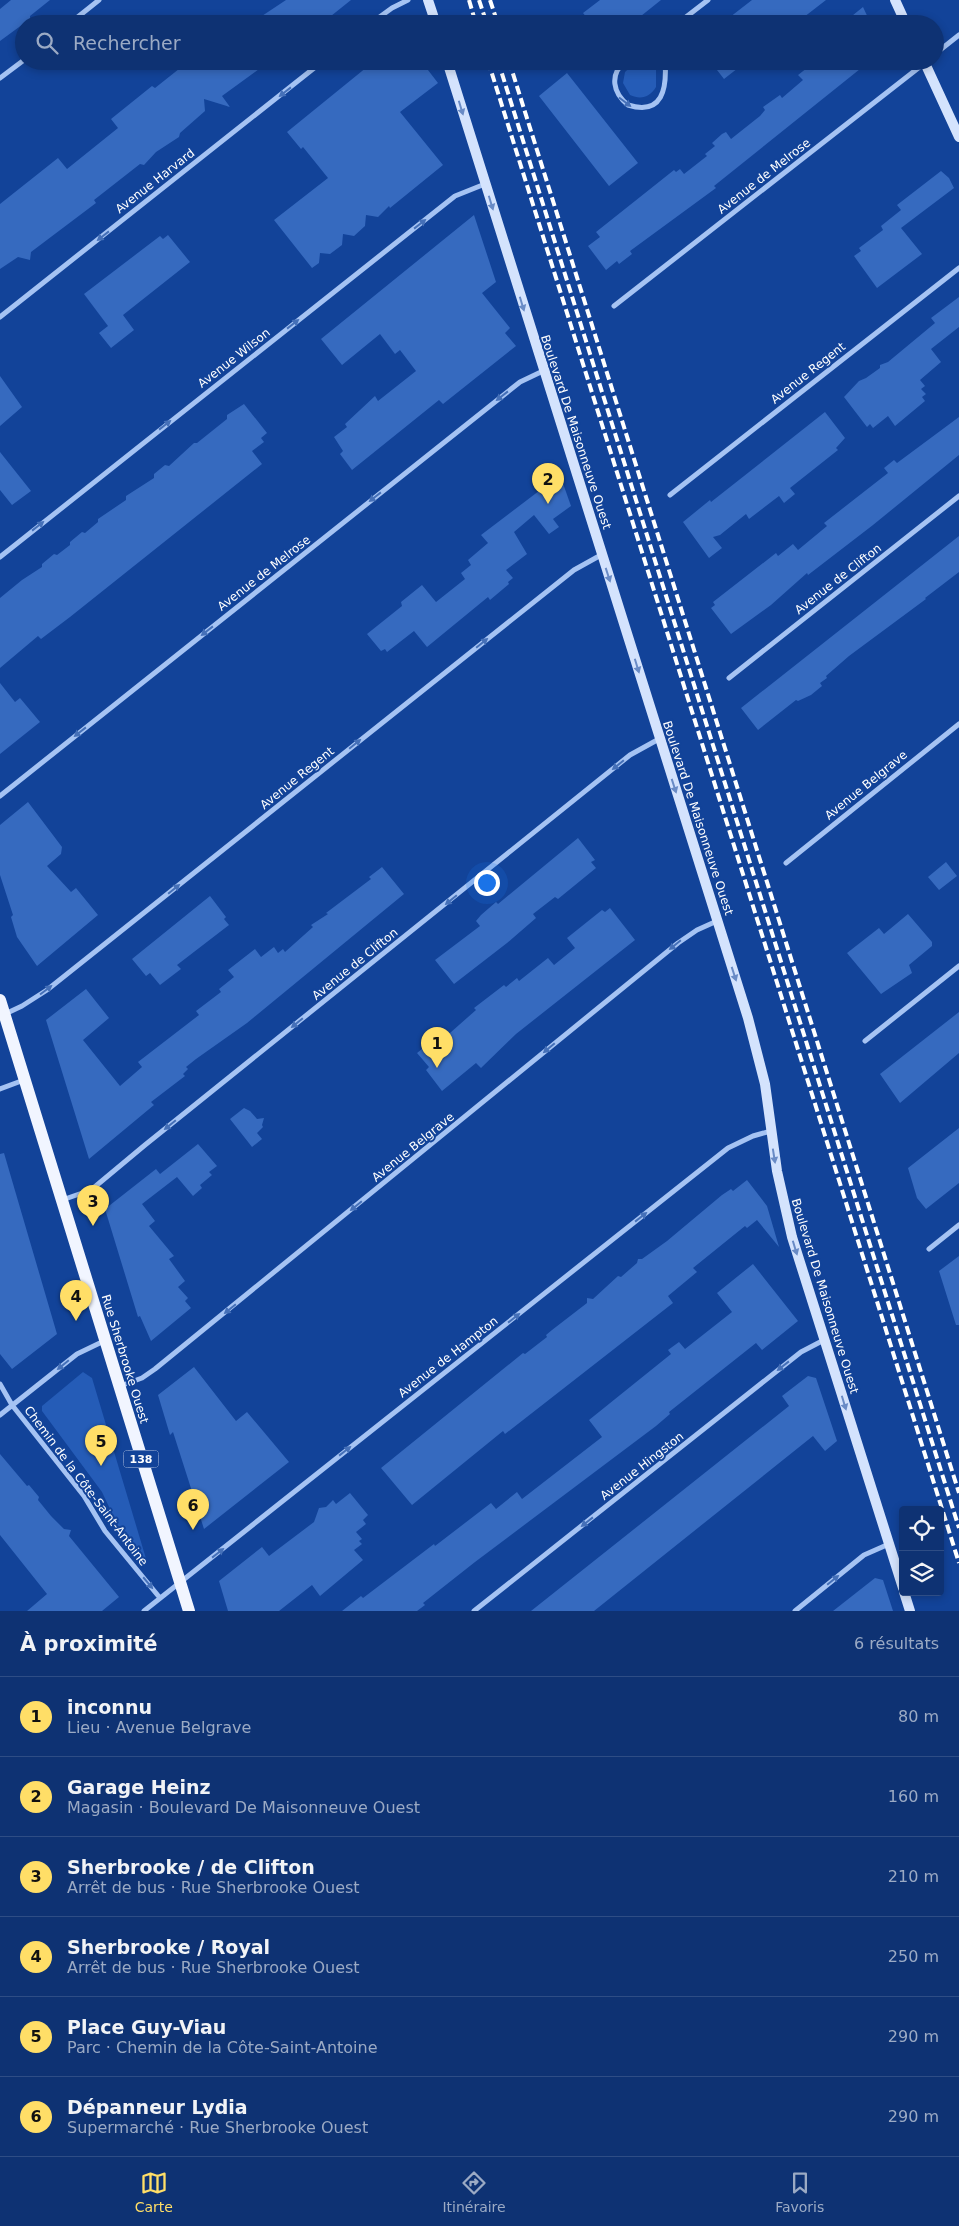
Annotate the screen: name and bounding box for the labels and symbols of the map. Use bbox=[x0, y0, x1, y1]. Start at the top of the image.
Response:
one-way arrow bbox=[279, 86, 292, 97]
one-way arrow bbox=[619, 97, 632, 107]
one-way arrow bbox=[458, 100, 466, 115]
street label: Avenue de Melrose bbox=[715, 135, 813, 217]
street label: Avenue Harvard bbox=[113, 146, 197, 216]
one-way arrow bbox=[487, 196, 495, 211]
one-way arrow bbox=[413, 218, 426, 229]
one-way arrow bbox=[96, 231, 110, 241]
one-way arrow bbox=[519, 296, 526, 311]
one-way arrow bbox=[286, 319, 299, 330]
street label: Avenue Wilson bbox=[195, 325, 273, 391]
street label: Boulevard De Maisonneuve Ouest bbox=[538, 333, 614, 531]
street label: Avenue Regent bbox=[768, 339, 848, 406]
one-way arrow bbox=[496, 391, 509, 402]
one-way arrow bbox=[159, 420, 172, 431]
pin: 2 bbox=[532, 463, 564, 504]
one-way arrow bbox=[369, 492, 382, 503]
one-way arrow bbox=[31, 521, 44, 532]
street label: Avenue de Melrose bbox=[215, 532, 313, 614]
street label: Avenue de Clifton bbox=[792, 541, 884, 617]
one-way arrow bbox=[604, 567, 612, 582]
one-way arrow bbox=[200, 626, 214, 636]
one-way arrow bbox=[475, 637, 488, 648]
one-way arrow bbox=[634, 659, 642, 674]
street label: Boulevard De Maisonneuve Ouest bbox=[660, 719, 736, 917]
one-way arrow bbox=[73, 727, 86, 737]
one-way arrow bbox=[349, 739, 362, 750]
street label: Avenue Regent bbox=[257, 744, 337, 812]
street label: Avenue Belgrave bbox=[822, 748, 910, 822]
one-way arrow bbox=[612, 760, 625, 771]
one-way arrow bbox=[671, 778, 678, 793]
your location bbox=[474, 870, 500, 896]
one-way arrow bbox=[167, 884, 180, 895]
one-way arrow bbox=[444, 894, 457, 905]
street label: Avenue de Clifton bbox=[309, 925, 401, 1003]
one-way arrow bbox=[669, 940, 682, 951]
one-way arrow bbox=[730, 967, 738, 982]
one-way arrow bbox=[39, 985, 53, 995]
one-way arrow bbox=[290, 1018, 303, 1029]
pin: 1 bbox=[421, 1027, 453, 1068]
one-way arrow bbox=[543, 1042, 556, 1053]
street label: Avenue Belgrave bbox=[369, 1110, 457, 1184]
one-way arrow bbox=[164, 1119, 177, 1130]
one-way arrow bbox=[771, 1148, 779, 1164]
pin: 3 bbox=[77, 1185, 109, 1226]
street label: Boulevard De Maisonneuve Ouest bbox=[789, 1197, 862, 1396]
one-way arrow bbox=[350, 1201, 363, 1212]
one-way arrow bbox=[634, 1211, 647, 1222]
one-way arrow bbox=[791, 1241, 799, 1256]
pin: 4 bbox=[60, 1280, 92, 1321]
street label: Rue Sherbrooke Ouest bbox=[99, 1293, 151, 1426]
one-way arrow bbox=[224, 1303, 237, 1314]
one-way arrow bbox=[507, 1312, 520, 1323]
street label: Avenue de Hampton bbox=[395, 1314, 501, 1400]
one-way arrow bbox=[57, 1360, 70, 1371]
one-way arrow bbox=[777, 1361, 790, 1372]
one-way arrow bbox=[840, 1396, 848, 1411]
street label: Chemin de la Côte-Saint-Antoine bbox=[21, 1403, 151, 1569]
pin: 5 bbox=[85, 1425, 117, 1466]
street label: Avenue Hingston bbox=[598, 1429, 686, 1503]
one-way arrow bbox=[339, 1446, 352, 1457]
road number: 138 bbox=[124, 1450, 158, 1468]
pin: 6 bbox=[177, 1489, 209, 1530]
one-way arrow bbox=[581, 1516, 594, 1527]
one-way arrow bbox=[211, 1547, 224, 1558]
one-way arrow bbox=[826, 1575, 839, 1586]
one-way arrow bbox=[142, 1576, 153, 1589]

